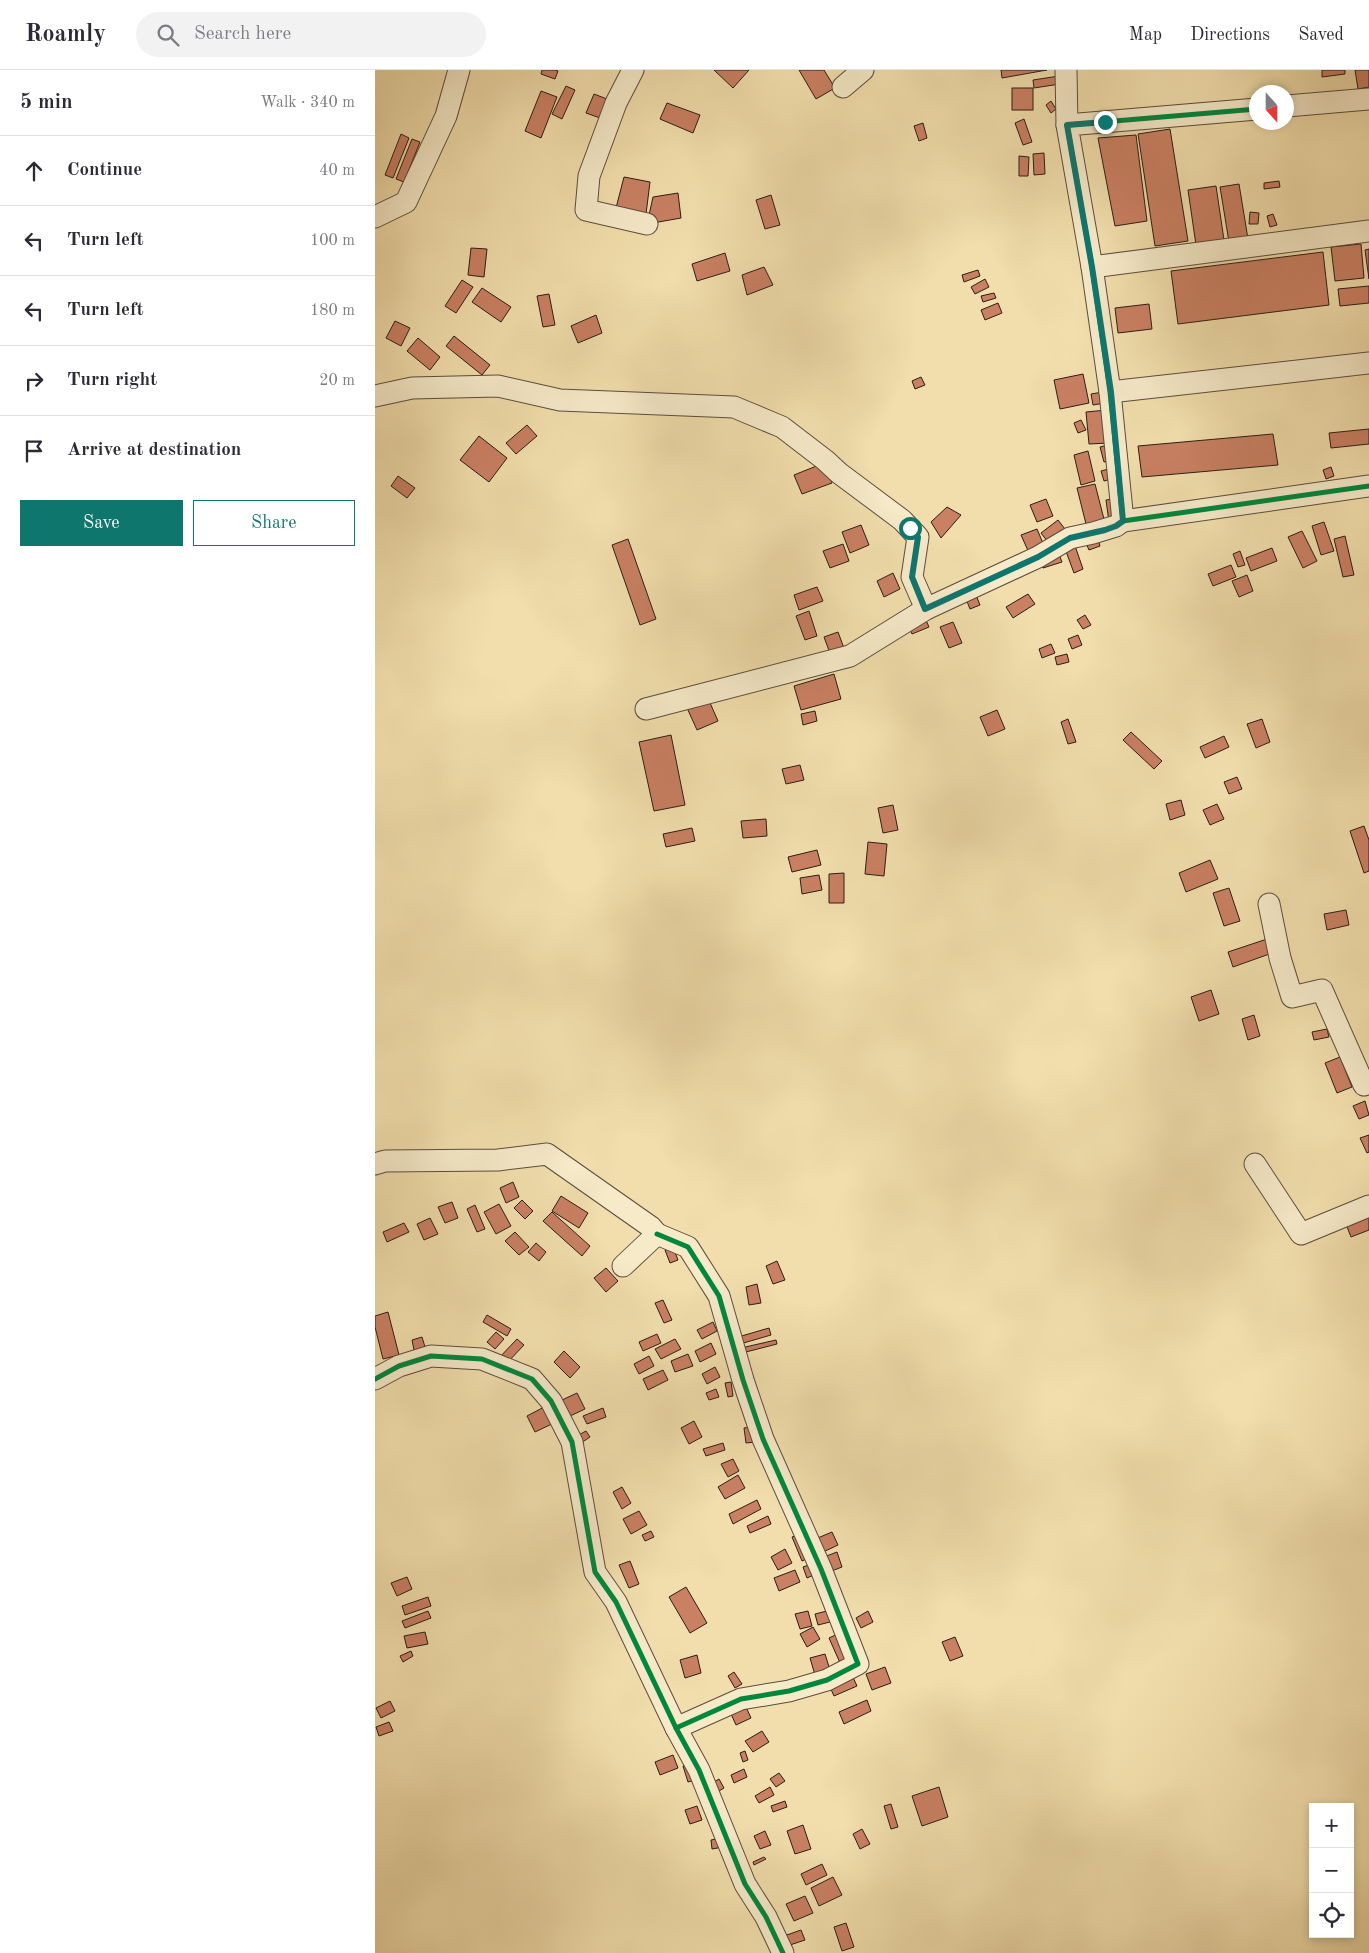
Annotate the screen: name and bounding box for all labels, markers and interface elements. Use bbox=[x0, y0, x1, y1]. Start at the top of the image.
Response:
search box bbox=[136, 12, 486, 57]
icon: search bbox=[154, 21, 182, 49]
text: Roamly bbox=[25, 23, 106, 47]
text: Search here bbox=[194, 25, 291, 44]
text: Map bbox=[1129, 26, 1162, 44]
text: Directions bbox=[1190, 26, 1270, 44]
text: Saved bbox=[1298, 26, 1344, 44]
north arrow bbox=[1249, 85, 1294, 130]
text: 5 min bbox=[20, 92, 73, 113]
text: Walk · 340 m bbox=[260, 95, 355, 111]
route end bbox=[1094, 111, 1117, 134]
icon: ahead bbox=[20, 157, 48, 185]
text: Continue bbox=[67, 161, 142, 180]
text: 40 m bbox=[319, 163, 355, 179]
icon: left bbox=[20, 227, 48, 255]
text: Turn left bbox=[67, 231, 144, 250]
text: 100 m bbox=[310, 233, 355, 249]
icon: left bbox=[20, 297, 48, 325]
text: Turn left bbox=[67, 301, 144, 320]
text: 180 m bbox=[310, 303, 355, 319]
icon: right bbox=[20, 367, 48, 395]
text: Turn right bbox=[67, 371, 157, 390]
text: 20 m bbox=[319, 373, 355, 389]
icon: arrive bbox=[20, 437, 48, 465]
text: Arrive at destination bbox=[67, 441, 241, 460]
button: Save bbox=[20, 500, 183, 546]
button: Share bbox=[193, 500, 355, 546]
route start bbox=[899, 517, 922, 540]
map controls bbox=[1309, 1803, 1354, 1938]
button: + bbox=[1309, 1803, 1354, 1848]
button: − bbox=[1309, 1848, 1354, 1893]
button: locate bbox=[1309, 1893, 1354, 1938]

